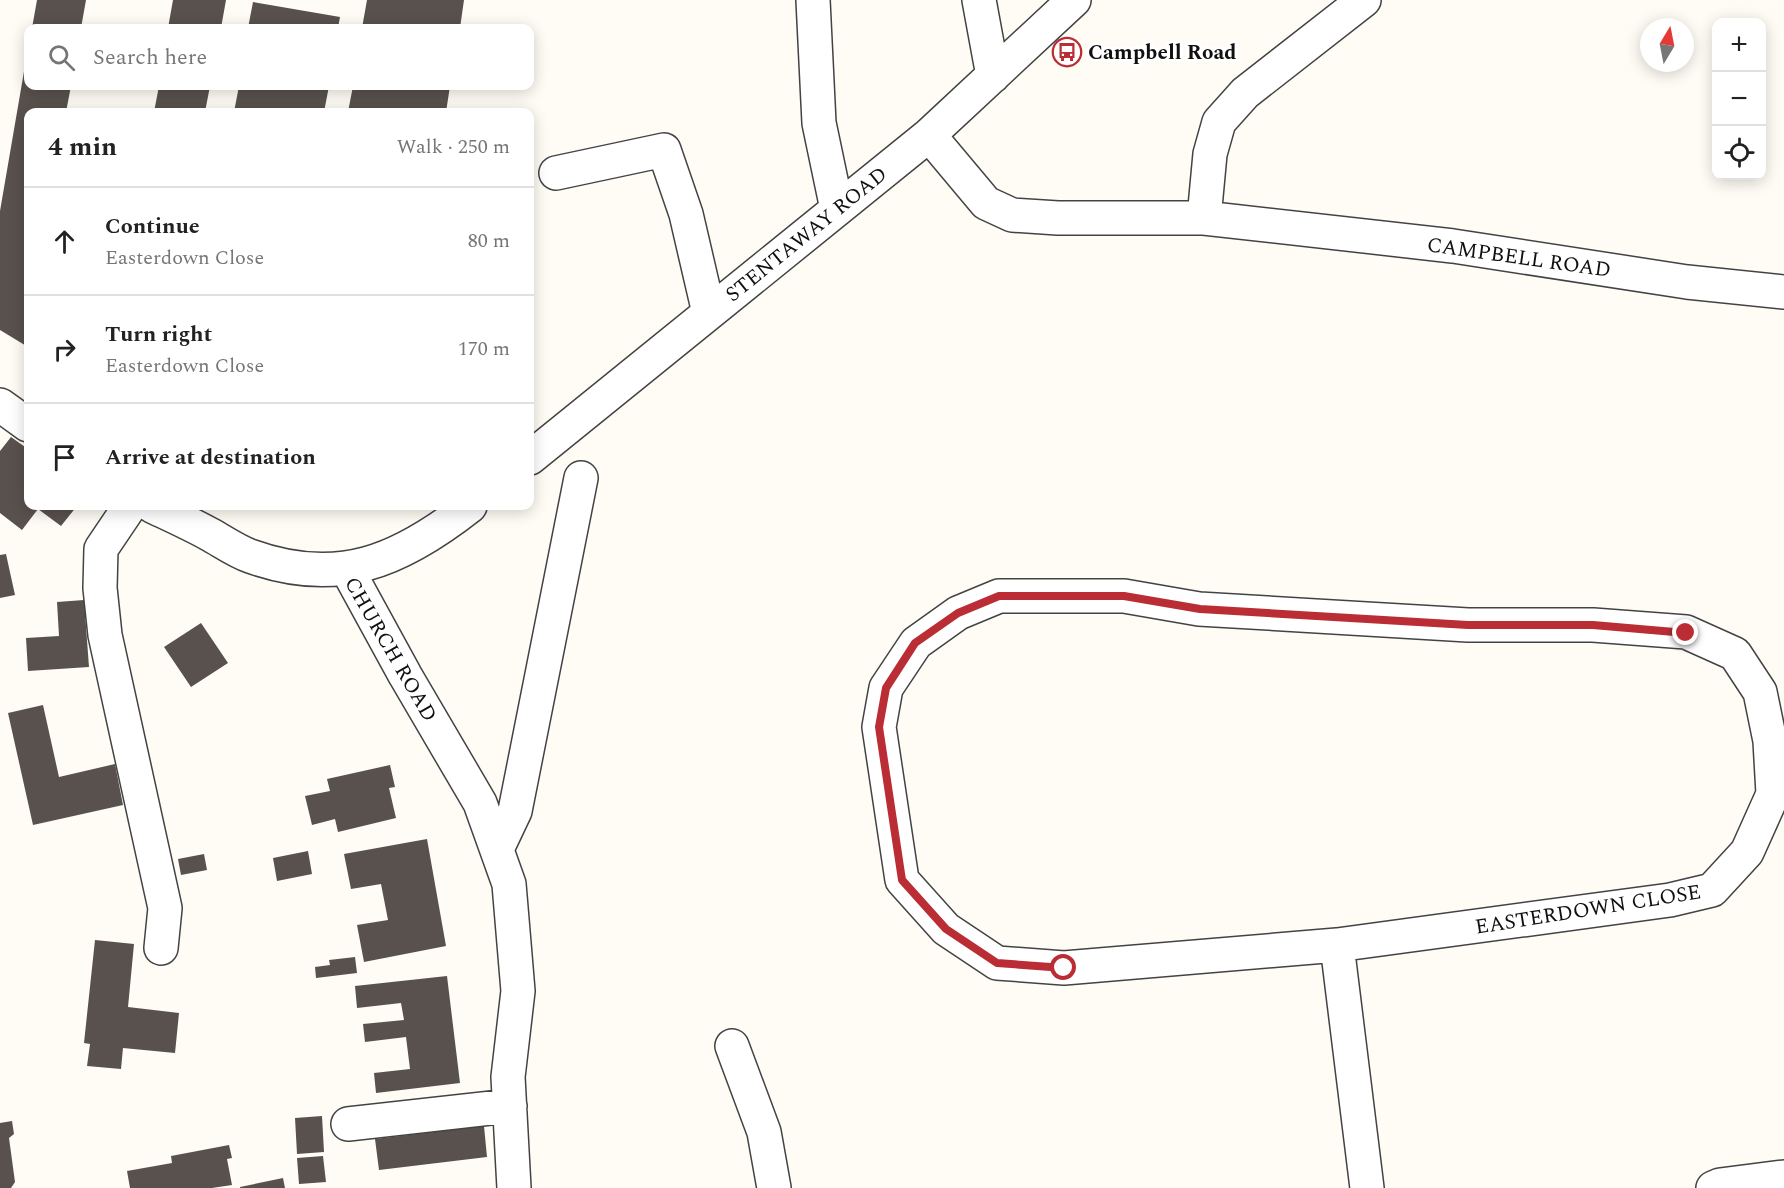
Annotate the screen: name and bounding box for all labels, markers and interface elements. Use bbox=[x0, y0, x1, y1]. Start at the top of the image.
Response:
north arrow bbox=[1640, 18, 1694, 72]
map controls bbox=[1712, 18, 1766, 180]
button: + bbox=[1712, 18, 1766, 72]
search box bbox=[24, 24, 534, 90]
bus stop icon: Campbell Road bbox=[1051, 36, 1083, 68]
place label: Campbell Road bbox=[1088, 37, 1237, 69]
icon: search bbox=[45, 41, 78, 74]
text: Search here bbox=[93, 41, 207, 74]
button: − bbox=[1712, 72, 1766, 126]
button: locate bbox=[1712, 126, 1766, 180]
text: 4 min bbox=[48, 127, 117, 167]
text: Walk · 250 m bbox=[397, 132, 510, 162]
street label: STENTAWAY ROAD bbox=[719, 159, 895, 310]
text: Continue bbox=[105, 210, 200, 243]
icon: ahead bbox=[48, 225, 81, 258]
text: 80 m bbox=[468, 226, 510, 256]
street label: CAMPBELL ROAD bbox=[1425, 229, 1613, 287]
text: Easterdown Close bbox=[105, 243, 264, 273]
text: Turn right bbox=[105, 318, 212, 351]
icon: right bbox=[48, 333, 81, 366]
text: 170 m bbox=[458, 334, 510, 364]
text: Easterdown Close bbox=[105, 351, 264, 381]
icon: arrive bbox=[48, 441, 81, 474]
text: Arrive at destination bbox=[105, 441, 316, 474]
street label: CHURCH ROAD bbox=[336, 571, 445, 728]
route end bbox=[1672, 619, 1698, 645]
street label: EASTERDOWN CLOSE bbox=[1473, 876, 1703, 944]
route start bbox=[1050, 954, 1076, 980]

